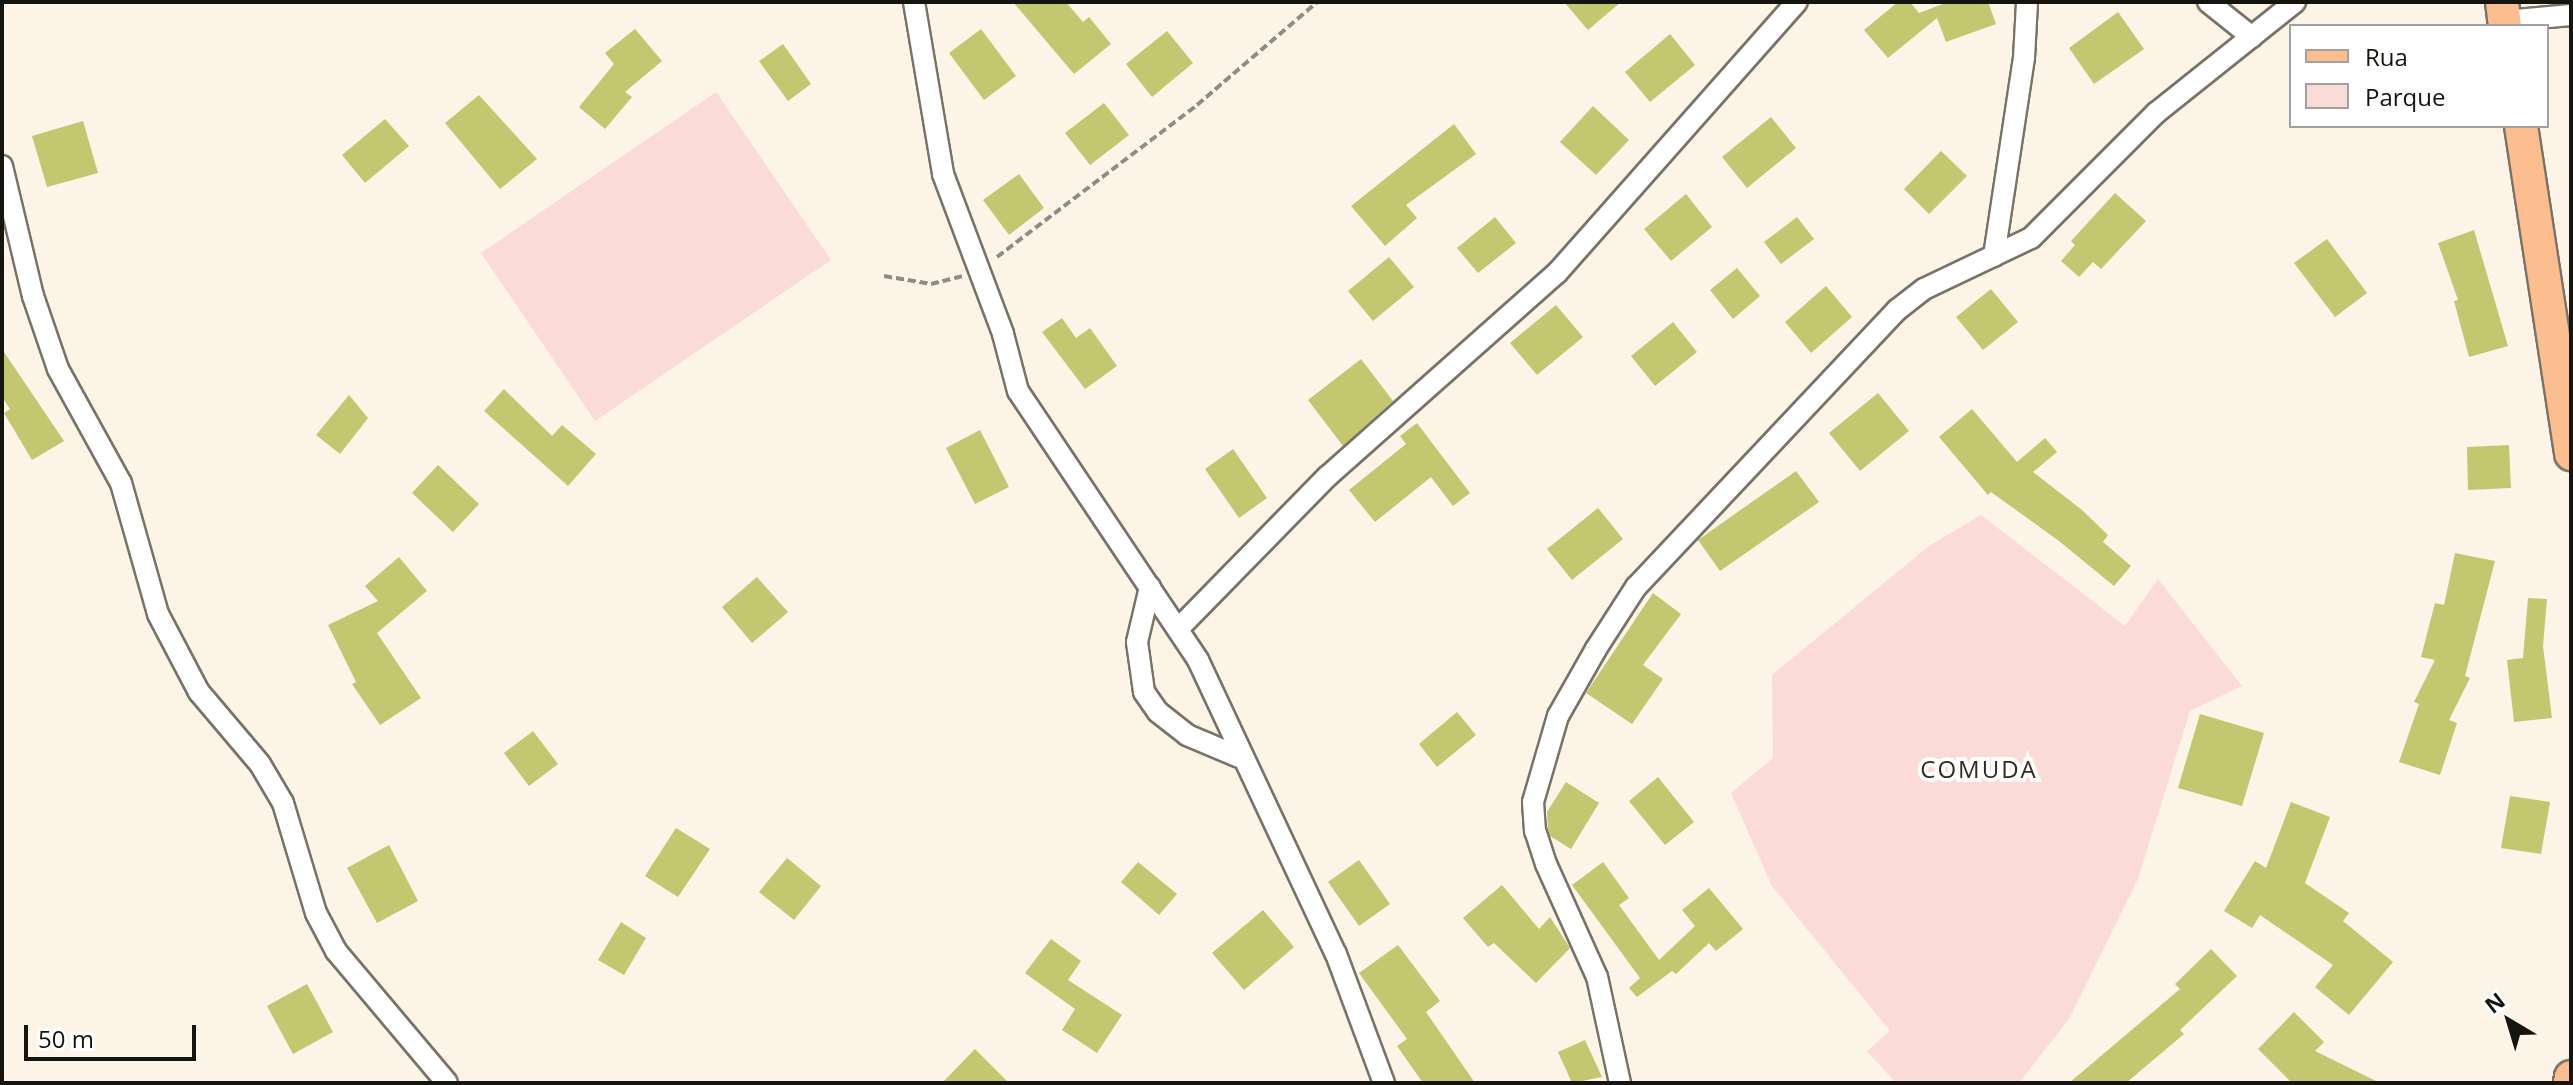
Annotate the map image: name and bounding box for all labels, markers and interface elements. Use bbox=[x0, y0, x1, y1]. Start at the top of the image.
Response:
legend bbox=[2289, 24, 2549, 128]
text: Rua bbox=[2365, 40, 2408, 73]
text: Parque bbox=[2365, 80, 2445, 113]
district label: COMUDA bbox=[1920, 755, 2038, 783]
north arrow bbox=[2469, 981, 2549, 1061]
text: N bbox=[2478, 985, 2511, 1019]
scale bar bbox=[28, 1009, 200, 1059]
text: 50 m bbox=[38, 1022, 94, 1055]

